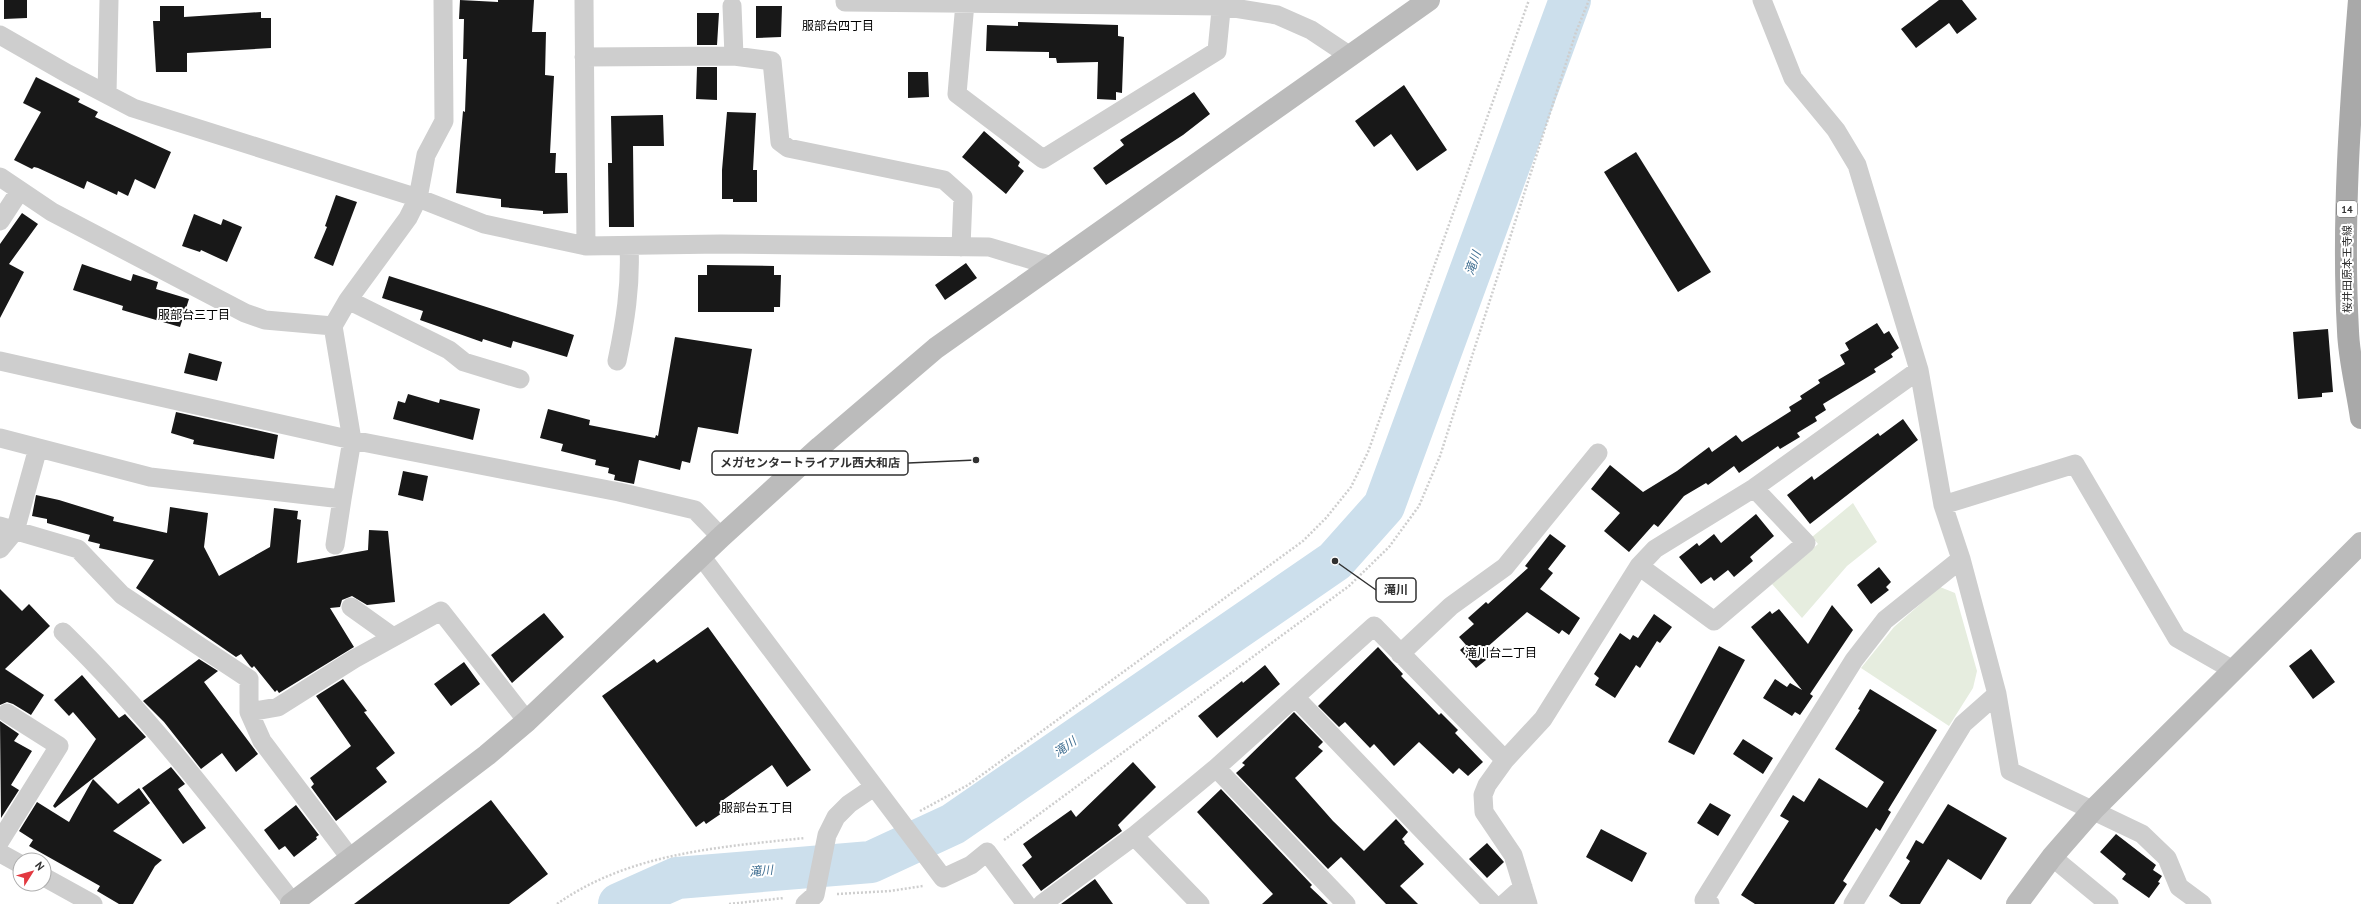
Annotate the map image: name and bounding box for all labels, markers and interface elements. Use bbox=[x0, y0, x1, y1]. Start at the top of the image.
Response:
district label: 服部台四丁目 bbox=[802, 18, 874, 33]
road number: 14 bbox=[2337, 201, 2357, 217]
street label: 桜井田原本王寺線 bbox=[2340, 225, 2354, 313]
water label: 滝川 bbox=[1461, 247, 1484, 277]
district label: 服部台三丁目 bbox=[158, 307, 230, 322]
callout: メガセンタートライアル西大和店 bbox=[712, 451, 908, 475]
text: メガセンタートライアル西大和店 bbox=[720, 455, 900, 470]
callout: 滝川 bbox=[1376, 578, 1416, 602]
text: 滝川 bbox=[1384, 582, 1408, 597]
district label: 滝川台二丁目 bbox=[1465, 645, 1537, 660]
water label: 滝川 bbox=[1051, 732, 1080, 760]
district label: 服部台五丁目 bbox=[721, 800, 793, 815]
north arrow bbox=[12, 852, 52, 892]
text: N bbox=[32, 859, 48, 873]
water label: 滝川 bbox=[748, 862, 776, 879]

